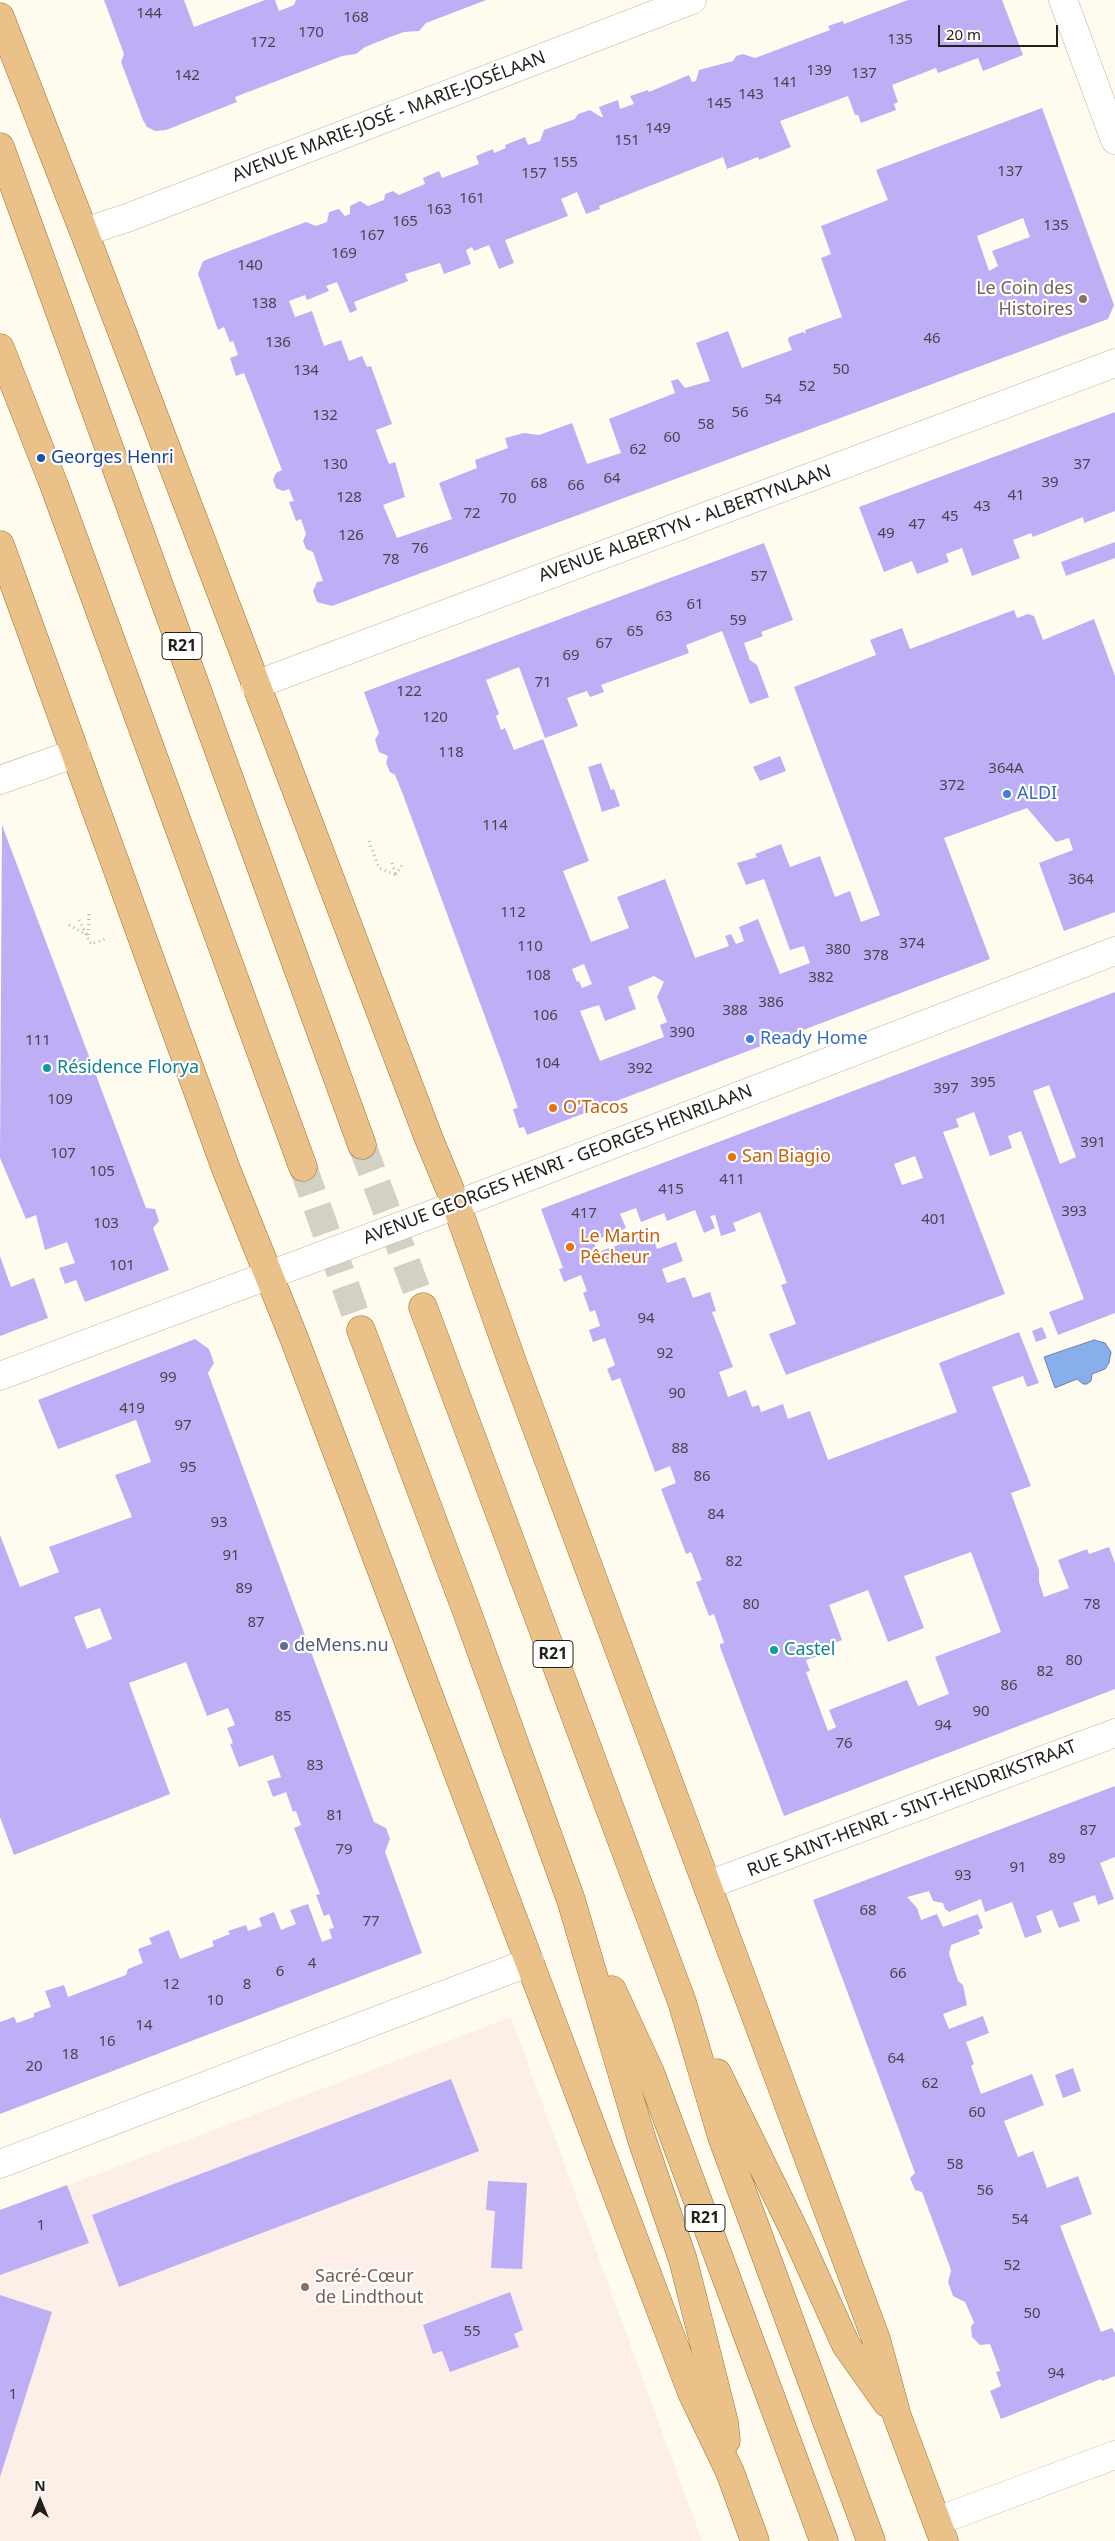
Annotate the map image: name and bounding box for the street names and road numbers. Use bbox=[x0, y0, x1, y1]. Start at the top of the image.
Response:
street label: AVENUE MARIE-JOSÉ - MARIE-JOSÉLAAN bbox=[229, 47, 549, 187]
street label: AVENUE ALBERTYN - ALBERTYNLAAN bbox=[536, 461, 834, 587]
road number: R21 bbox=[162, 632, 202, 659]
street label: AVENUE GEORGES HENRI - GEORGES HENRILAAN bbox=[360, 1081, 756, 1249]
road number: R21 bbox=[533, 1640, 573, 1668]
street label: RUE SAINT-HENRI - SINT-HENDRIKSTRAAT bbox=[744, 1736, 1080, 1882]
road number: R21 bbox=[685, 2204, 725, 2232]

